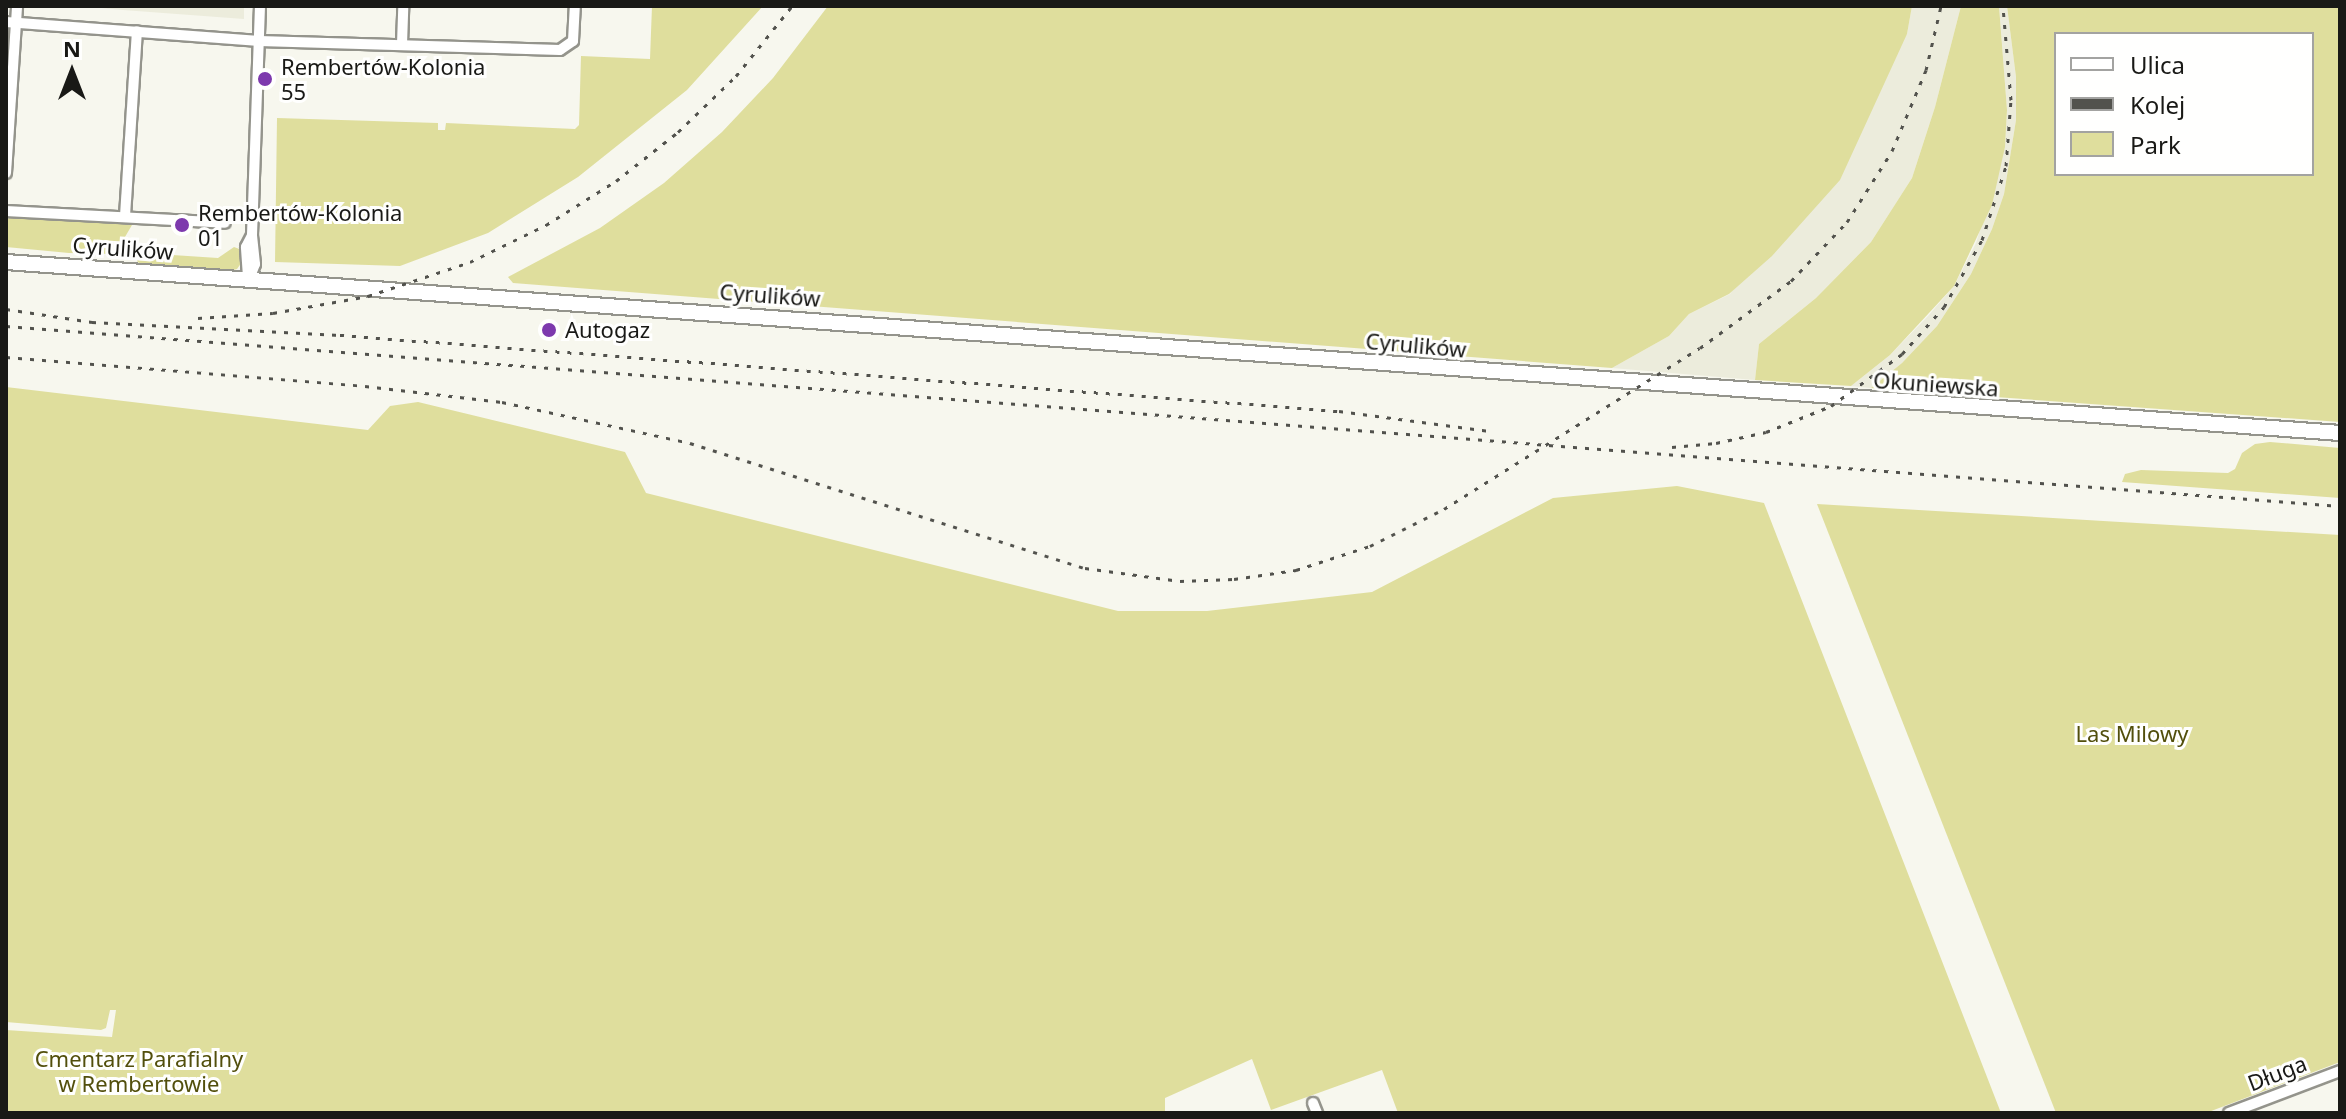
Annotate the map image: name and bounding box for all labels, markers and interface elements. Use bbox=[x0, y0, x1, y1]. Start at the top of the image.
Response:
north arrow bbox=[32, 32, 112, 112]
legend bbox=[2054, 32, 2314, 176]
text: N bbox=[63, 33, 81, 63]
text: Ulica bbox=[2130, 48, 2185, 81]
place label: Rembertów-Kolonia 55 bbox=[281, 53, 485, 104]
marker: Rembertów-Kolonia 55 bbox=[256, 70, 274, 88]
text: Kolej bbox=[2130, 88, 2185, 121]
text: Park bbox=[2130, 128, 2181, 161]
place label: Rembertów-Kolonia 01 bbox=[198, 199, 402, 250]
marker: Rembertów-Kolonia 01 bbox=[173, 216, 191, 234]
street label: Cyrulików bbox=[72, 231, 174, 265]
street label: Cyrulików bbox=[719, 278, 821, 312]
place label: Autogaz bbox=[565, 317, 650, 343]
marker: Autogaz bbox=[540, 321, 558, 339]
street label: Cyrulików bbox=[1365, 327, 1467, 363]
street label: Okuniewska bbox=[1872, 366, 2000, 402]
park label: Las Milowy bbox=[2076, 721, 2188, 747]
park label: Cmentarz Parafialny w Rembertowie bbox=[35, 1045, 243, 1096]
street label: Długa bbox=[2244, 1050, 2310, 1096]

